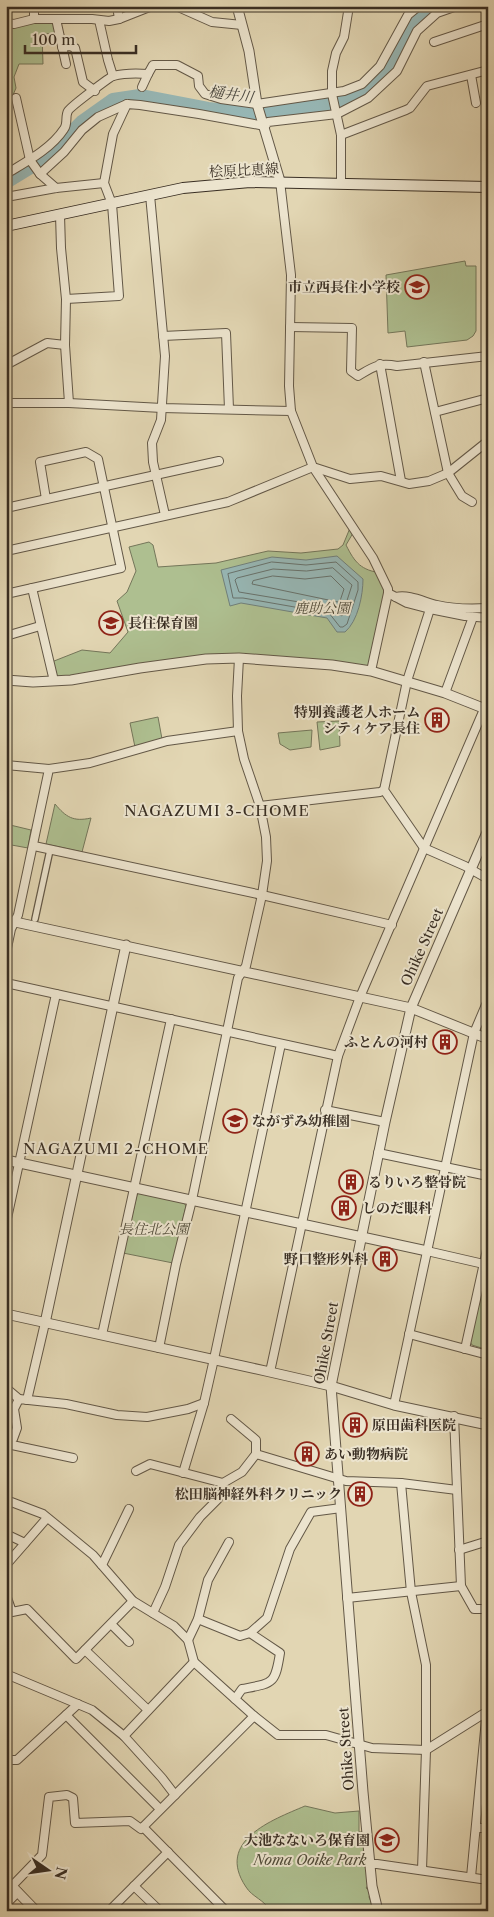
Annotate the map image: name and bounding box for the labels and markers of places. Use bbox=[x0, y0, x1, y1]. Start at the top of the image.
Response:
school or university icon: 市立西長住小学校 bbox=[404, 274, 430, 300]
place label: 市立西長住小学校 bbox=[288, 278, 400, 296]
school or university icon: 長住保育園 bbox=[98, 610, 124, 636]
place label: 長住保育園 bbox=[128, 614, 198, 632]
place label: 特別養護老人ホーム シティケア長住 bbox=[294, 703, 420, 737]
building icon: 特別養護老人ホーム シティケア長住 bbox=[424, 707, 450, 733]
building icon: ふとんの河村 bbox=[432, 1029, 458, 1055]
place label: ふとんの河村 bbox=[344, 1033, 428, 1051]
school or university icon: ながずみ幼稚園 bbox=[222, 1108, 248, 1134]
place label: ながずみ幼稚園 bbox=[252, 1112, 350, 1130]
building icon: るりいろ整骨院 bbox=[338, 1169, 364, 1195]
place label: るりいろ整骨院 bbox=[368, 1173, 466, 1191]
building icon: しのだ眼科 bbox=[331, 1195, 357, 1221]
place label: しのだ眼科 bbox=[362, 1199, 433, 1217]
building icon: 野口整形外科 bbox=[372, 1246, 398, 1272]
place label: 野口整形外科 bbox=[284, 1250, 369, 1268]
building icon: 原田歯科医院 bbox=[342, 1412, 368, 1438]
place label: 原田歯科医院 bbox=[372, 1416, 456, 1434]
building icon: あい動物病院 bbox=[294, 1441, 320, 1467]
place label: あい動物病院 bbox=[324, 1445, 408, 1463]
building icon: 松田脳神経外科クリニック bbox=[347, 1481, 373, 1507]
place label: 松田脳神経外科クリニック bbox=[175, 1485, 342, 1503]
school or university icon: 大池なないろ保育園 bbox=[374, 1827, 400, 1853]
place label: 大池なないろ保育園 bbox=[244, 1831, 370, 1849]

